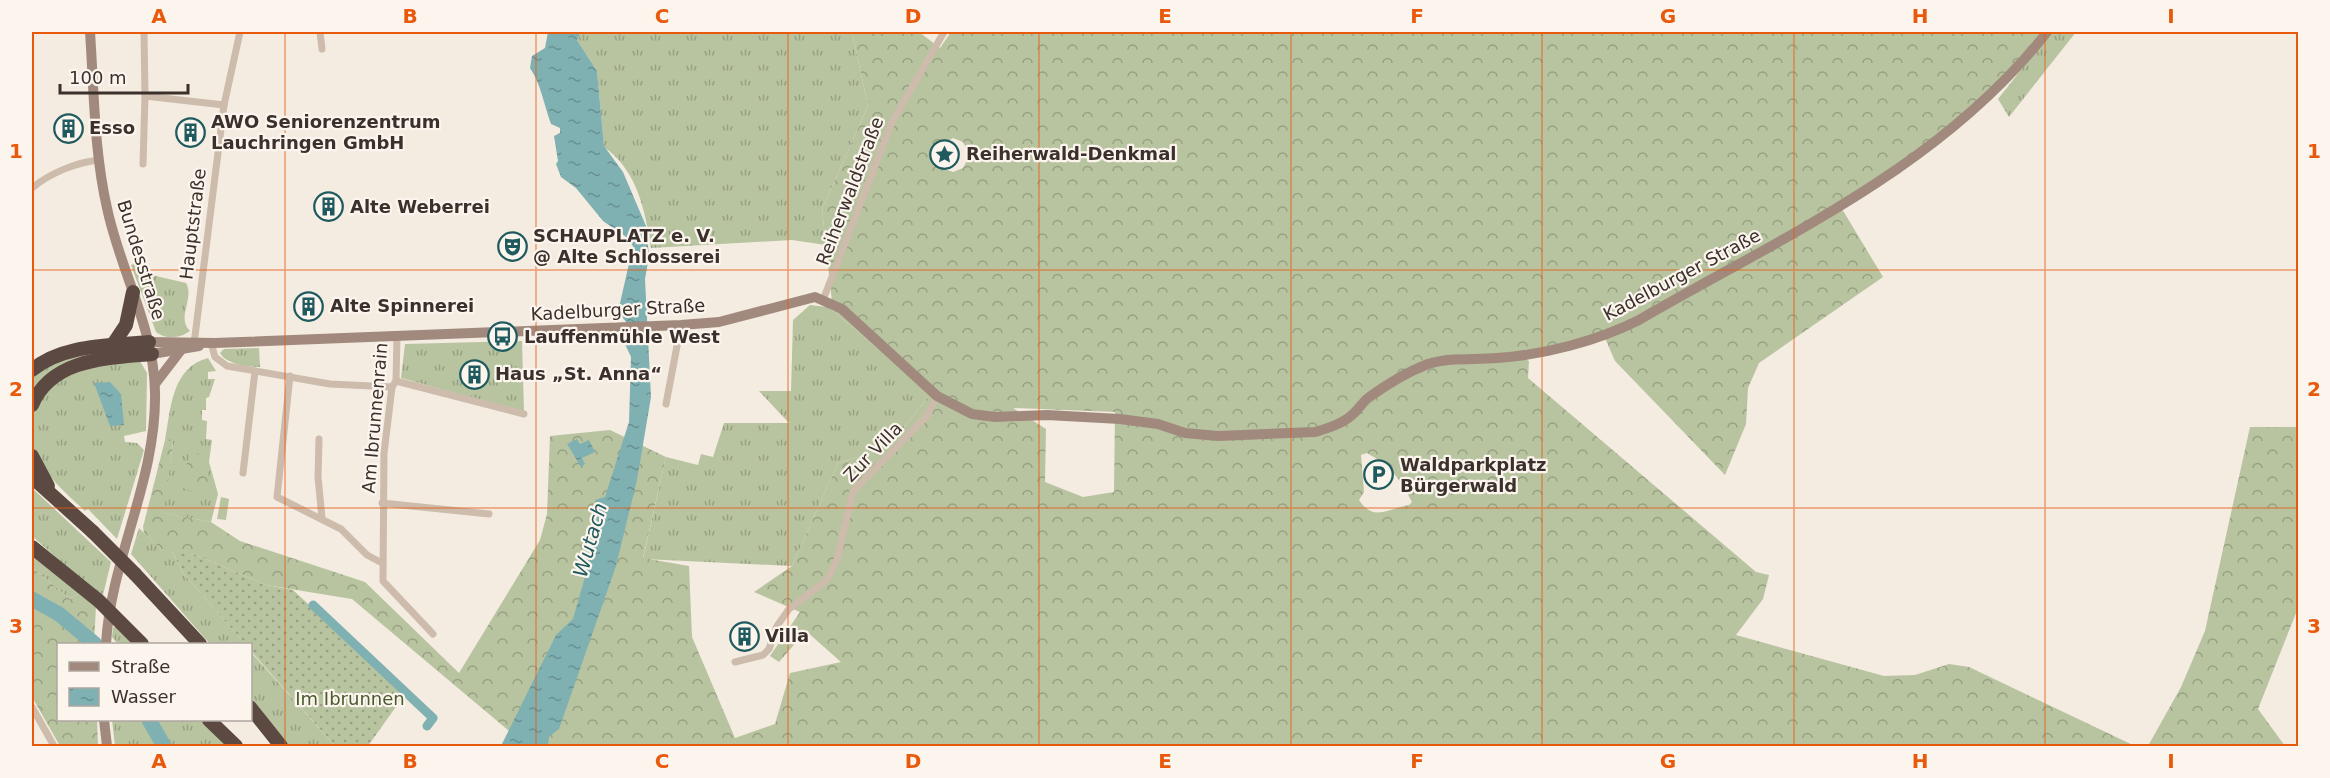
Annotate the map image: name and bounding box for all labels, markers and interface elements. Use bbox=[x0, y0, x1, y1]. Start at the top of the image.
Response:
text: A bbox=[151, 4, 167, 28]
text: B bbox=[402, 4, 418, 28]
text: C bbox=[655, 4, 669, 28]
text: D bbox=[905, 4, 921, 28]
text: E bbox=[1158, 4, 1172, 28]
text: F bbox=[1410, 4, 1424, 28]
text: G bbox=[1660, 4, 1676, 28]
text: H bbox=[1912, 4, 1928, 28]
text: I bbox=[2167, 4, 2175, 28]
scale bar bbox=[60, 57, 188, 95]
text: 100 m bbox=[69, 67, 127, 88]
place label: AWO Seniorenzentrum Lauchringen GmbH bbox=[211, 111, 441, 153]
building icon: Esso bbox=[52, 112, 84, 144]
street label: Reiherwaldstraße bbox=[812, 114, 887, 268]
building icon: AWO Seniorenzentrum Lauchringen GmbH bbox=[174, 116, 206, 148]
place label: Esso bbox=[89, 117, 135, 138]
place icon: Reiherwald-Denkmal bbox=[929, 138, 961, 170]
text: 1 bbox=[9, 139, 23, 163]
text: 1 bbox=[2307, 139, 2321, 163]
place label: Reiherwald-Denkmal bbox=[966, 143, 1176, 164]
street label: Hauptstraße bbox=[175, 167, 210, 281]
building icon: Alte Weberrei bbox=[313, 191, 345, 223]
place label: Alte Weberrei bbox=[350, 196, 490, 217]
street label: Bundesstraße bbox=[113, 197, 170, 322]
street label: Kadelburger Straße bbox=[1600, 224, 1764, 325]
place label: SCHAUPLATZ e. V. @ Alte Schlosserei bbox=[533, 225, 720, 267]
theatre icon: SCHAUPLATZ e. V. @ Alte Schlosserei bbox=[496, 230, 528, 262]
building icon: Alte Spinnerei bbox=[293, 290, 325, 322]
street label: Kadelburger Straße bbox=[530, 294, 706, 325]
place label: Alte Spinnerei bbox=[330, 295, 474, 316]
bus stop icon: Lauffenmühle West bbox=[487, 321, 519, 353]
place label: Lauffenmühle West bbox=[524, 326, 720, 347]
street label: Am Ibrunnenrain bbox=[357, 342, 392, 494]
building icon: Haus „St. Anna“ bbox=[458, 358, 490, 390]
place label: Haus „St. Anna“ bbox=[495, 363, 662, 384]
text: 2 bbox=[9, 377, 23, 401]
text: 2 bbox=[2307, 377, 2321, 401]
street label: Zur Villa bbox=[839, 417, 906, 486]
place label: Waldparkplatz Bürgerwald bbox=[1400, 454, 1547, 496]
parking icon: Waldparkplatz Bürgerwald bbox=[1363, 459, 1395, 491]
water label: Wutach bbox=[568, 500, 612, 580]
text: 3 bbox=[9, 614, 23, 638]
text: 3 bbox=[2307, 614, 2321, 638]
building icon: Villa bbox=[728, 620, 760, 652]
place label: Villa bbox=[765, 625, 809, 646]
legend bbox=[57, 643, 252, 721]
text: Straße bbox=[111, 656, 170, 677]
text: Wasser bbox=[111, 686, 177, 707]
park label: Im Ibrunnen bbox=[295, 688, 405, 709]
text: A bbox=[151, 749, 167, 773]
text: B bbox=[402, 749, 418, 773]
text: C bbox=[655, 749, 669, 773]
text: D bbox=[905, 749, 921, 773]
text: E bbox=[1158, 749, 1172, 773]
text: F bbox=[1410, 749, 1424, 773]
text: G bbox=[1660, 749, 1676, 773]
text: H bbox=[1912, 749, 1928, 773]
text: I bbox=[2167, 749, 2175, 773]

